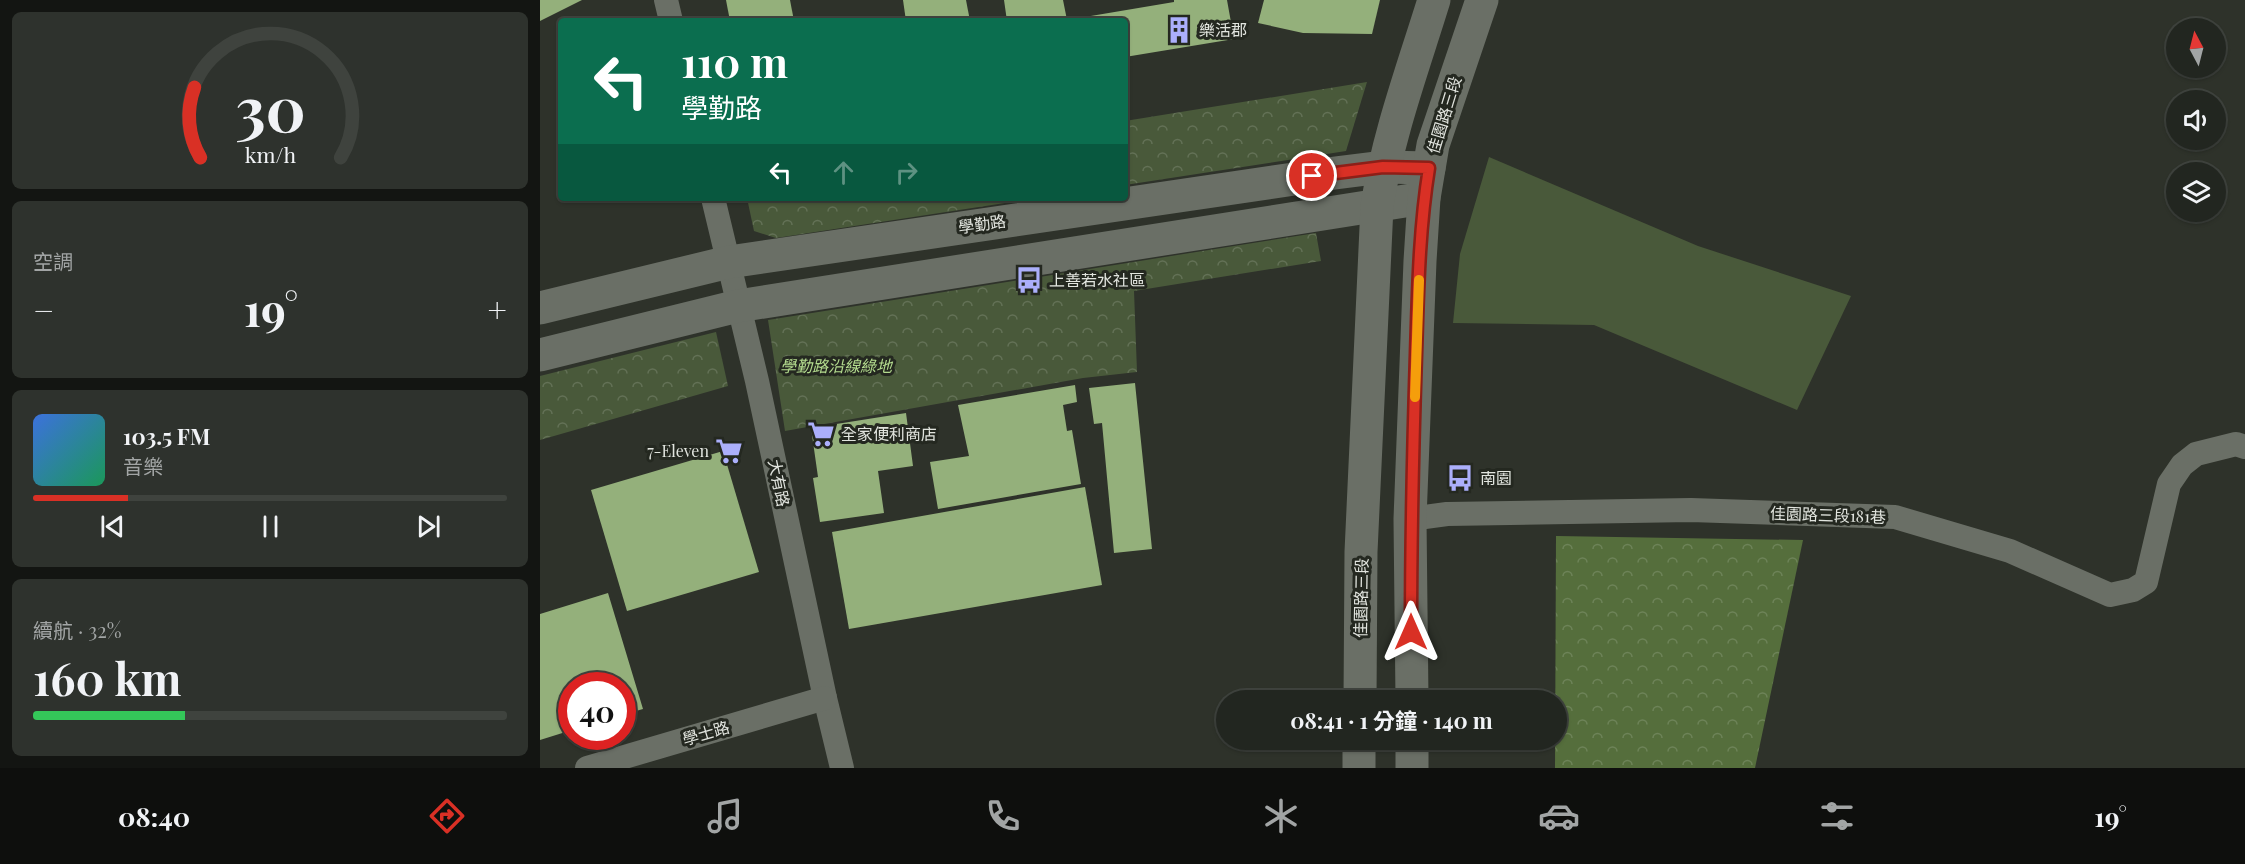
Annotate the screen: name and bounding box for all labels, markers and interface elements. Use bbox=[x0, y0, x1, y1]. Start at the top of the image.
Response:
building icon: 樂活郡 bbox=[1164, 15, 1194, 45]
north arrow bbox=[2166, 18, 2226, 78]
map controls bbox=[2166, 18, 2226, 222]
place label: 樂活郡 bbox=[1199, 19, 1247, 40]
text: 110 m bbox=[681, 33, 788, 89]
icon: left bbox=[582, 42, 660, 120]
text: 30 bbox=[235, 64, 305, 148]
street label: 佳園路三段 bbox=[1422, 74, 1465, 156]
text: 學勤路 bbox=[681, 89, 762, 125]
button: sound bbox=[2166, 90, 2226, 150]
text: km/h bbox=[244, 140, 296, 168]
pin bbox=[1286, 150, 1337, 201]
icon: left bbox=[764, 156, 797, 189]
icon: ahead bbox=[827, 156, 860, 189]
icon: right bbox=[890, 156, 923, 189]
icon: arrive bbox=[1295, 159, 1328, 192]
button: layers bbox=[2166, 162, 2226, 222]
street label: 學勤路 bbox=[957, 210, 1007, 237]
text: 空調 bbox=[33, 247, 73, 274]
bus stop icon: 上善若水社區 bbox=[1014, 265, 1044, 295]
place label: 上善若水社區 bbox=[1049, 269, 1145, 290]
text: 19° bbox=[244, 278, 298, 338]
text: − bbox=[33, 287, 54, 331]
text: + bbox=[488, 287, 507, 331]
park label: 學勤路沿線綠地 bbox=[780, 355, 894, 376]
supermarket icon: 全家便利商店 bbox=[806, 419, 836, 449]
text: 103.5 FM bbox=[123, 421, 210, 451]
place label: 全家便利商店 bbox=[841, 423, 937, 444]
supermarket icon: 7-Eleven bbox=[714, 436, 744, 466]
place label: 7-Eleven bbox=[647, 440, 709, 461]
text: 音樂 bbox=[123, 452, 163, 479]
street label: 大有路 bbox=[764, 457, 795, 509]
bus stop icon: 南園 bbox=[1445, 463, 1475, 493]
place label: 南園 bbox=[1480, 467, 1512, 488]
street label: 佳園路三段181巷 bbox=[1770, 502, 1886, 527]
icon: previous bbox=[96, 510, 129, 543]
icon: pause bbox=[254, 510, 287, 543]
icon: next bbox=[412, 510, 445, 543]
street label: 佳園路三段 bbox=[1349, 558, 1372, 638]
position arrow bbox=[1379, 600, 1443, 664]
text: 續航 · 32% bbox=[33, 616, 122, 643]
text: 160 km bbox=[33, 647, 182, 707]
speed limit sign: 40 bbox=[558, 672, 636, 750]
text: 08:41 · 1 分鐘 · 140 m bbox=[1290, 705, 1493, 735]
street label: 學士路 bbox=[680, 716, 732, 749]
icon: directions bbox=[426, 795, 468, 837]
icon: music bbox=[704, 795, 746, 837]
icon: phone bbox=[982, 795, 1024, 837]
icon: climate bbox=[1260, 795, 1302, 837]
icon: car bbox=[1538, 795, 1580, 837]
icon: filters bbox=[1816, 795, 1858, 837]
text: 08:40 bbox=[118, 798, 190, 834]
text: 19° bbox=[2094, 798, 2127, 834]

